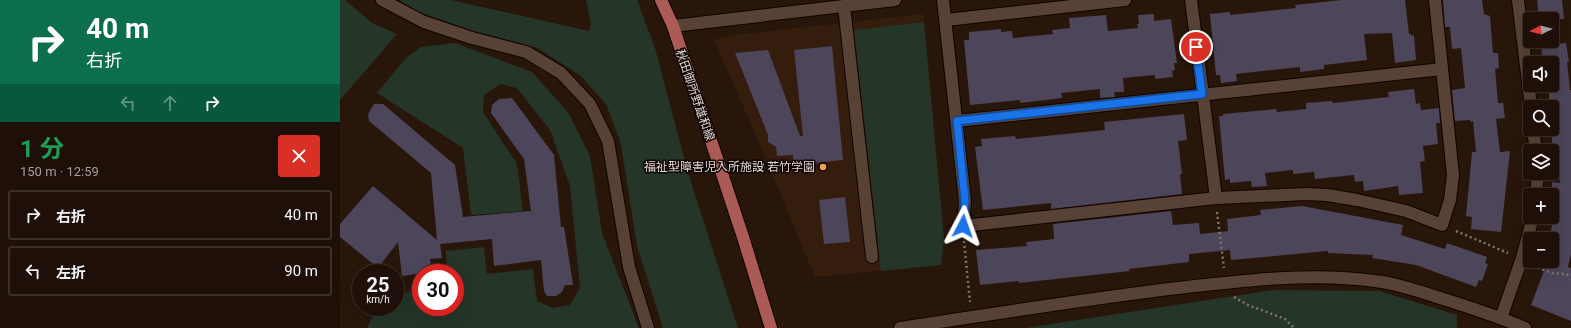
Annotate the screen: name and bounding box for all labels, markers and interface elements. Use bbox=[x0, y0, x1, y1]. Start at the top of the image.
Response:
text: 40 m bbox=[86, 12, 149, 45]
north arrow bbox=[1523, 12, 1559, 48]
map controls bbox=[1523, 12, 1559, 268]
icon: right bbox=[20, 16, 72, 68]
pin bbox=[1179, 30, 1213, 64]
icon: arrive bbox=[1185, 36, 1207, 58]
street label: 秋田御所野雄和線 bbox=[673, 47, 717, 143]
text: 右折 bbox=[86, 50, 122, 71]
button: sound bbox=[1523, 56, 1559, 92]
icon: left bbox=[117, 92, 139, 114]
icon: ahead bbox=[159, 92, 181, 114]
icon: right bbox=[201, 92, 223, 114]
button: search bbox=[1523, 100, 1559, 136]
text: 1 分 bbox=[20, 135, 64, 163]
button: close bbox=[278, 135, 320, 177]
button: layers bbox=[1523, 144, 1559, 180]
place label: 福祉型障害児入所施設 若竹学園 bbox=[644, 160, 815, 174]
marker: 福祉型障害児入所施設 若竹学園 bbox=[818, 162, 828, 172]
text: 150 m · 12:59 bbox=[20, 164, 99, 179]
button: + bbox=[1523, 188, 1559, 224]
icon: right bbox=[22, 204, 44, 226]
position arrow bbox=[942, 205, 984, 247]
text: 40 m bbox=[284, 206, 318, 224]
text: 右折 bbox=[56, 208, 86, 226]
button: − bbox=[1523, 232, 1559, 268]
icon: left bbox=[22, 260, 44, 282]
text: 90 m bbox=[284, 262, 318, 280]
text: 左折 bbox=[56, 264, 86, 282]
speed limit sign: 30 bbox=[412, 264, 464, 316]
text: 25 bbox=[367, 273, 389, 297]
text: km/h bbox=[366, 294, 390, 305]

